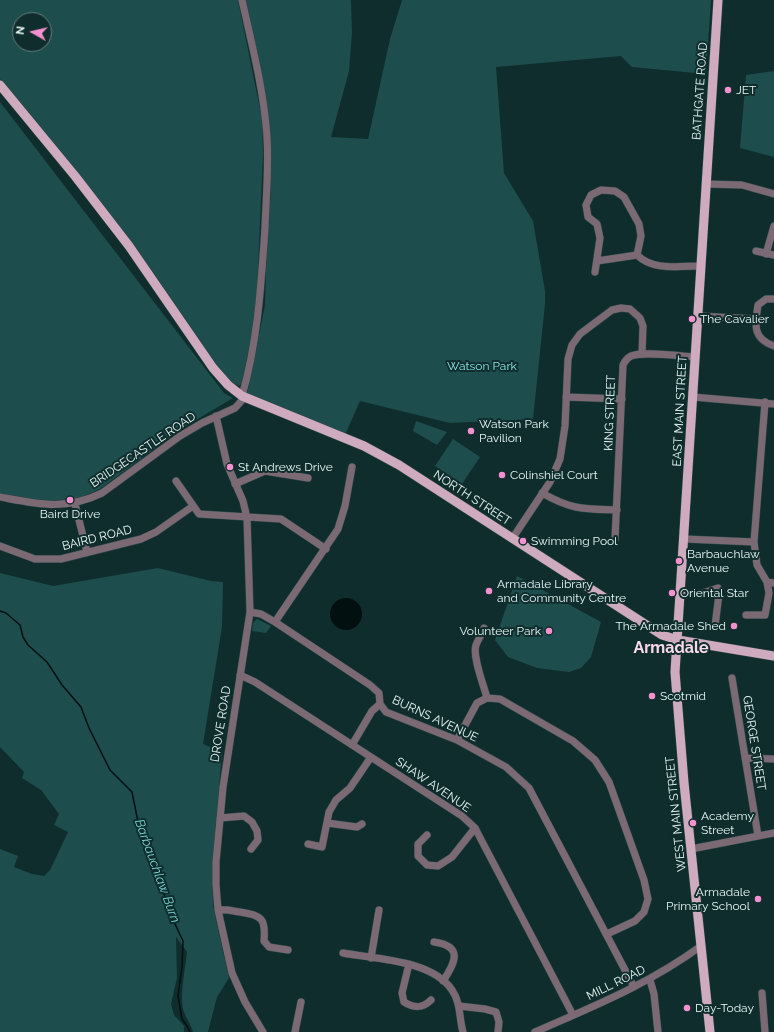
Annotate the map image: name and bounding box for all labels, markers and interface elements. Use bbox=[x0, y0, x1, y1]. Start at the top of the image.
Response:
north arrow bbox=[12, 12, 52, 52]
text: N bbox=[14, 25, 28, 35]
street label: BATHGATE ROAD bbox=[689, 42, 711, 140]
place label: JET bbox=[736, 83, 756, 97]
marker: JET bbox=[723, 85, 733, 95]
place label: The Cavalier bbox=[700, 312, 769, 326]
marker: The Cavalier bbox=[687, 314, 697, 324]
street label: EAST MAIN STREET bbox=[670, 355, 690, 467]
park label: Watson Park bbox=[447, 359, 517, 373]
street label: KING STREET bbox=[601, 375, 619, 451]
street label: BRIDGECASTLE ROAD bbox=[87, 409, 199, 491]
place label: Watson Park Pavilion bbox=[479, 417, 549, 445]
marker: Watson Park Pavilion bbox=[466, 426, 476, 436]
place label: St Andrews Drive bbox=[238, 460, 333, 474]
marker: St Andrews Drive bbox=[225, 462, 235, 472]
street label: NORTH STREET bbox=[430, 468, 514, 528]
place label: Colinshiel Court bbox=[510, 468, 598, 482]
marker: Colinshiel Court bbox=[497, 470, 507, 480]
marker: Baird Drive bbox=[65, 495, 75, 505]
place label: Baird Drive bbox=[40, 507, 100, 521]
street label: BAIRD ROAD bbox=[61, 522, 133, 554]
place label: Swimming Pool bbox=[531, 534, 617, 548]
marker: Swimming Pool bbox=[518, 536, 528, 546]
place label: Barbauchlaw Avenue bbox=[687, 547, 760, 575]
marker: Barbauchlaw Avenue bbox=[674, 556, 684, 566]
place label: Armadale Library and Community Centre bbox=[497, 577, 626, 605]
marker: Armadale Library and Community Centre bbox=[484, 586, 494, 596]
place label: Oriental Star bbox=[680, 586, 749, 600]
marker: Oriental Star bbox=[667, 588, 677, 598]
place label: The Armadale Shed bbox=[616, 619, 726, 633]
marker: The Armadale Shed bbox=[729, 621, 739, 631]
place label: Volunteer Park bbox=[459, 624, 541, 638]
marker: Volunteer Park bbox=[544, 626, 554, 636]
district label: Armadale bbox=[633, 638, 709, 658]
street label: DROVE ROAD bbox=[208, 685, 234, 763]
place label: Scotmid bbox=[660, 689, 706, 703]
marker: Scotmid bbox=[647, 691, 657, 701]
street label: BURNS AVENUE bbox=[390, 693, 480, 745]
street label: GEORGE STREET bbox=[739, 695, 769, 791]
street label: SHAW AVENUE bbox=[393, 755, 473, 815]
street label: WEST MAIN STREET bbox=[663, 756, 689, 872]
place label: Academy Street bbox=[701, 809, 754, 837]
water label: Barbauchlaw Burn bbox=[131, 817, 183, 925]
marker: Academy Street bbox=[688, 818, 698, 828]
place label: Armadale Primary School bbox=[666, 885, 750, 913]
marker: Armadale Primary School bbox=[753, 894, 763, 904]
street label: MILL ROAD bbox=[584, 963, 648, 1003]
place label: Day-Today bbox=[695, 1001, 754, 1015]
marker: Day-Today bbox=[682, 1003, 692, 1013]

